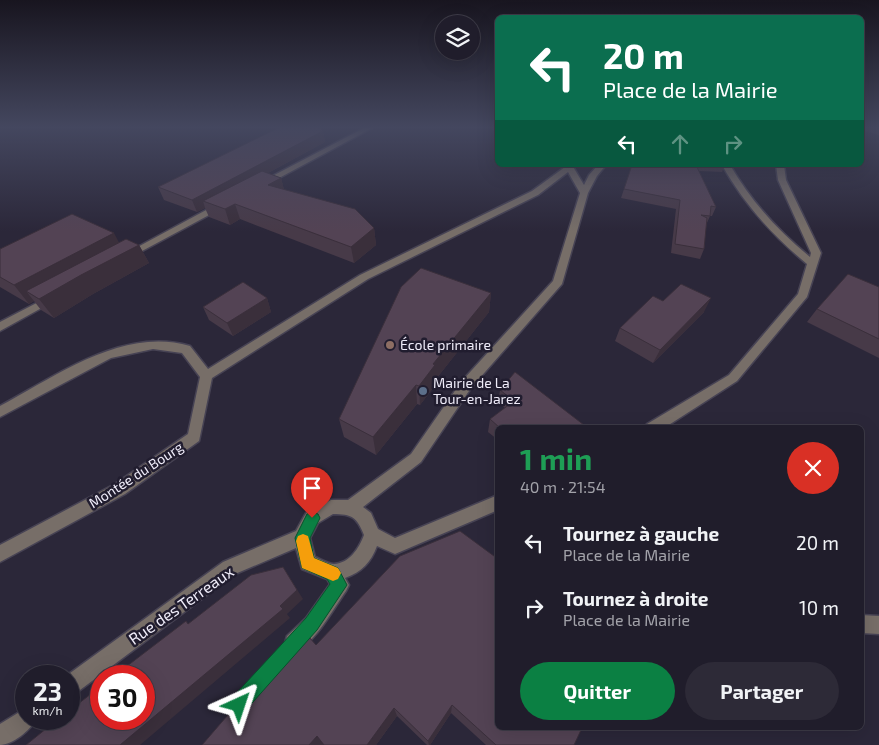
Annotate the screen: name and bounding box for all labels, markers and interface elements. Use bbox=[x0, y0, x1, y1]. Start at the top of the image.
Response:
map controls bbox=[435, 15, 480, 60]
button: layers bbox=[435, 15, 480, 60]
text: 20 m bbox=[603, 34, 684, 76]
icon: left bbox=[520, 35, 585, 100]
text: Place de la Mairie bbox=[603, 76, 778, 102]
icon: left bbox=[613, 130, 641, 158]
icon: ahead bbox=[666, 130, 694, 158]
icon: right bbox=[719, 130, 747, 158]
place label: École primaire bbox=[400, 336, 491, 353]
marker: École primaire bbox=[384, 339, 396, 351]
place label: Mairie de La Tour-en-Jarez bbox=[433, 374, 521, 407]
marker: Mairie de La Tour-en-Jarez bbox=[417, 385, 429, 397]
street label: Montée du Bourg bbox=[85, 438, 186, 511]
text: 1 min bbox=[520, 440, 592, 476]
button: close bbox=[787, 442, 839, 494]
pin bbox=[291, 467, 333, 518]
icon: arrive bbox=[298, 474, 326, 502]
text: 40 m · 21:54 bbox=[520, 477, 606, 496]
text: Tournez à gauche bbox=[563, 522, 719, 545]
icon: left bbox=[520, 529, 548, 557]
text: 20 m bbox=[796, 531, 839, 554]
text: Place de la Mairie bbox=[563, 545, 690, 564]
street label: Rue des Terreaux bbox=[125, 561, 237, 648]
text: Tournez à droite bbox=[563, 587, 709, 610]
icon: right bbox=[520, 594, 548, 622]
text: 10 m bbox=[799, 596, 839, 619]
text: Place de la Mairie bbox=[563, 610, 690, 629]
button: Quitter bbox=[520, 662, 675, 720]
button: Partager bbox=[685, 662, 839, 720]
speed limit sign: 30 bbox=[90, 665, 155, 730]
text: 23 bbox=[33, 676, 62, 706]
position arrow bbox=[212, 678, 264, 730]
text: km/h bbox=[33, 703, 62, 717]

